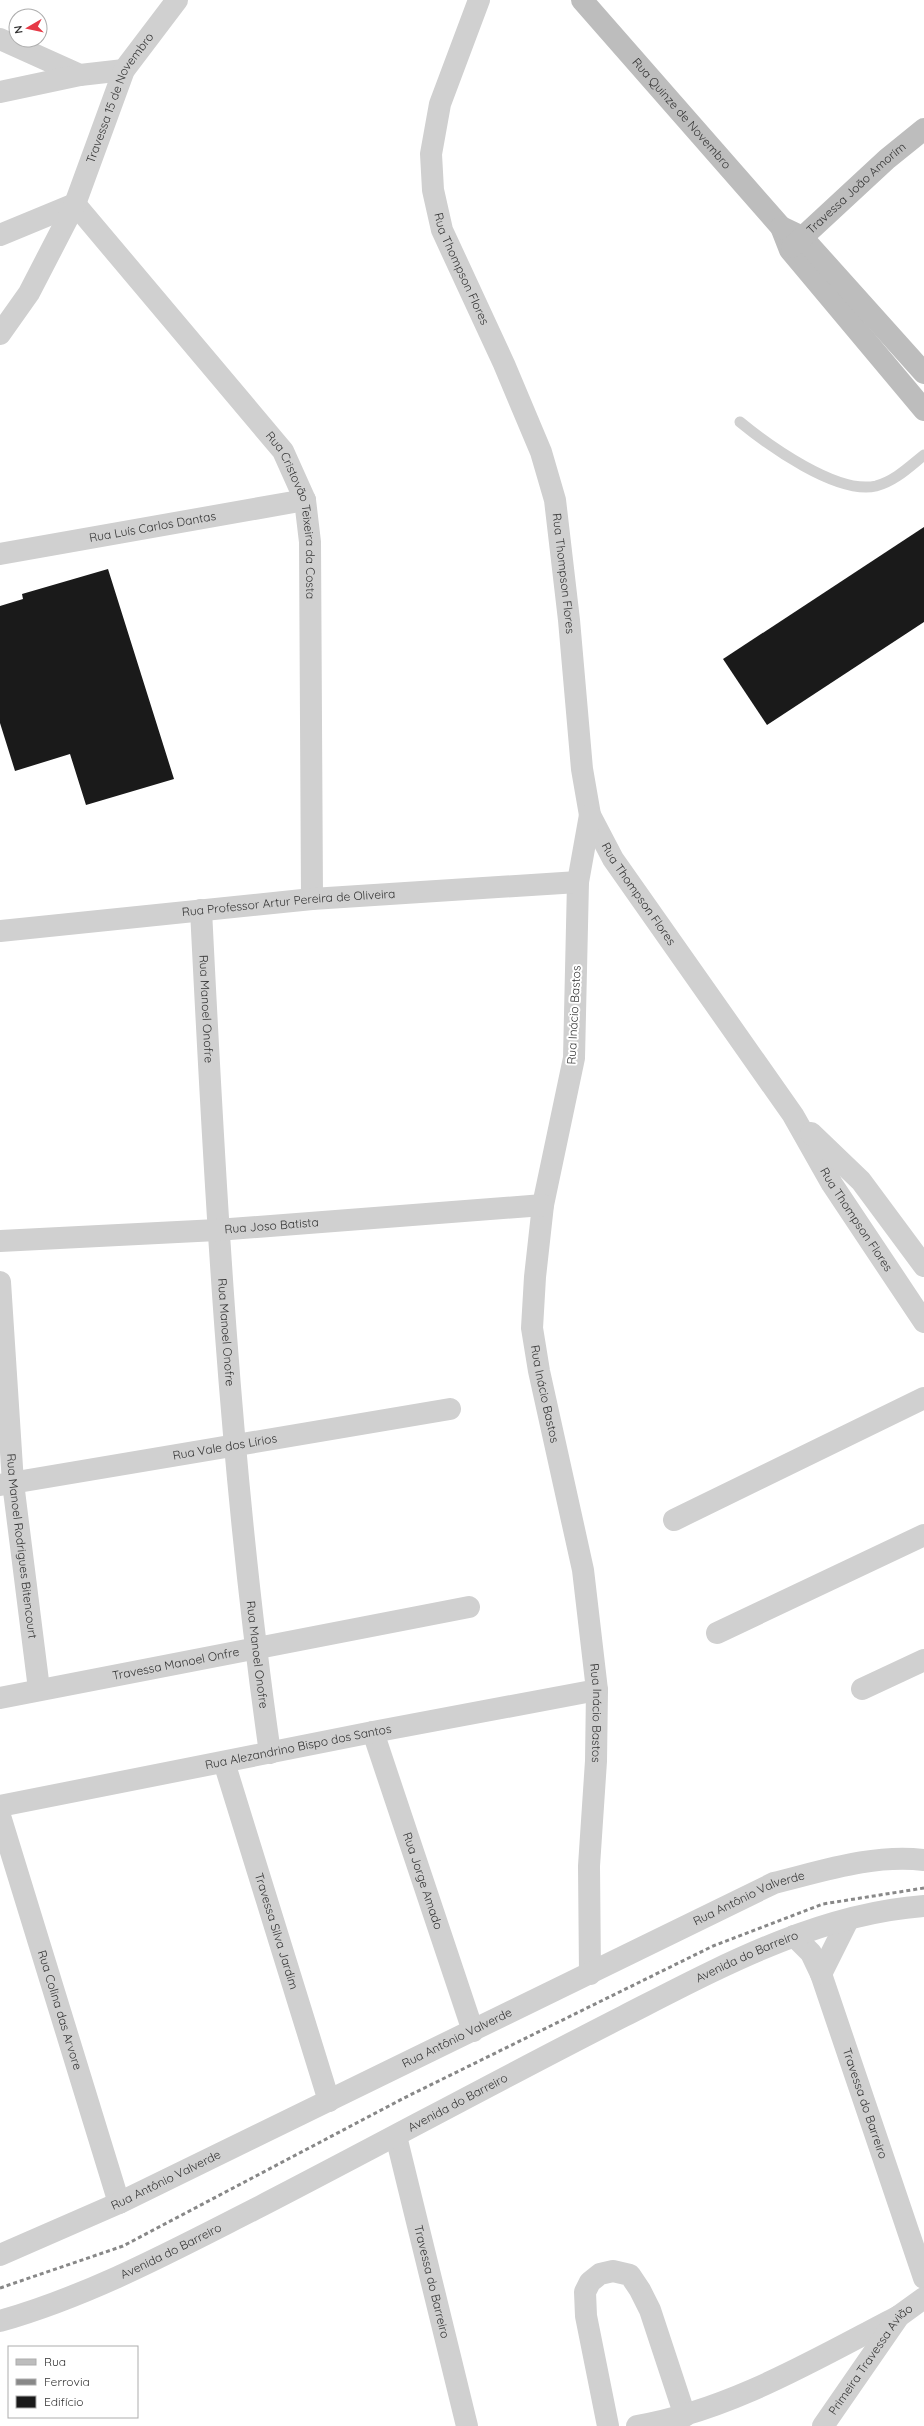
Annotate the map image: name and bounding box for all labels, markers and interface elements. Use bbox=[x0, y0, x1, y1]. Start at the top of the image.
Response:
north arrow bbox=[8, 8, 48, 48]
text: N bbox=[11, 24, 26, 35]
street label: Travessa 15 de Novembro bbox=[83, 29, 157, 165]
street label: Rua Quinze de Novembro bbox=[629, 55, 735, 172]
street label: Travessa João Amorim bbox=[803, 139, 909, 237]
street label: Rua Thompson Flores bbox=[431, 211, 493, 327]
street label: Rua Cristovão Teixeira da Costa bbox=[263, 428, 318, 599]
street label: Rua Luís Carlos Dantas bbox=[88, 508, 217, 545]
street label: Rua Thompson Flores bbox=[550, 512, 578, 635]
street label: Rua Thompson Flores bbox=[599, 840, 680, 948]
street label: Rua Professor Artur Pereira de Oliveira bbox=[181, 886, 396, 919]
street label: Rua Manoel Onofre bbox=[196, 954, 217, 1064]
street label: Rua Inácio Bastos bbox=[563, 965, 584, 1065]
street label: Rua Thompson Flores bbox=[817, 1165, 896, 1275]
street label: Rua Joso Batista bbox=[224, 1214, 319, 1236]
street label: Rua Manoel Onofre bbox=[215, 1278, 238, 1387]
street label: Rua Inácio Bastos bbox=[528, 1344, 563, 1444]
street label: Rua Vale dos Lírios bbox=[171, 1430, 278, 1463]
street label: Rua Manoel Rodrigues Bitencourt bbox=[4, 1453, 41, 1639]
street label: Rua Manoel Onofre bbox=[244, 1600, 272, 1710]
street label: Travessa Manoel Onfre bbox=[111, 1644, 241, 1683]
street label: Rua Inácio Bastos bbox=[587, 1662, 605, 1763]
street label: Rua Alezandrino Bispo dos Santos bbox=[204, 1721, 393, 1772]
street label: Rua Jorge Amado bbox=[400, 1830, 447, 1931]
street label: Rua Antônio Valverde bbox=[690, 1867, 806, 1928]
street label: Travessa Silva Jardim bbox=[252, 1871, 302, 1991]
street label: Avenida do Barreiro bbox=[693, 1927, 800, 1985]
street label: Rua Colina das Arvore bbox=[35, 1948, 86, 2072]
street label: Rua Antônio Valverde bbox=[399, 2004, 514, 2071]
street label: Travessa do Barreiro bbox=[840, 2046, 891, 2161]
street label: Avenida do Barreiro bbox=[405, 2070, 510, 2135]
street label: Rua Antônio Valverde bbox=[108, 2146, 223, 2213]
street label: Avenida do Barreiro bbox=[118, 2219, 224, 2282]
street label: Travessa do Barreiro bbox=[411, 2223, 453, 2340]
street label: Primeira Travessa Avião bbox=[825, 2301, 915, 2418]
legend bbox=[8, 2346, 138, 2418]
text: Rua bbox=[44, 2354, 66, 2369]
text: Ferrovia bbox=[44, 2374, 90, 2389]
text: Edifício bbox=[44, 2394, 84, 2409]

